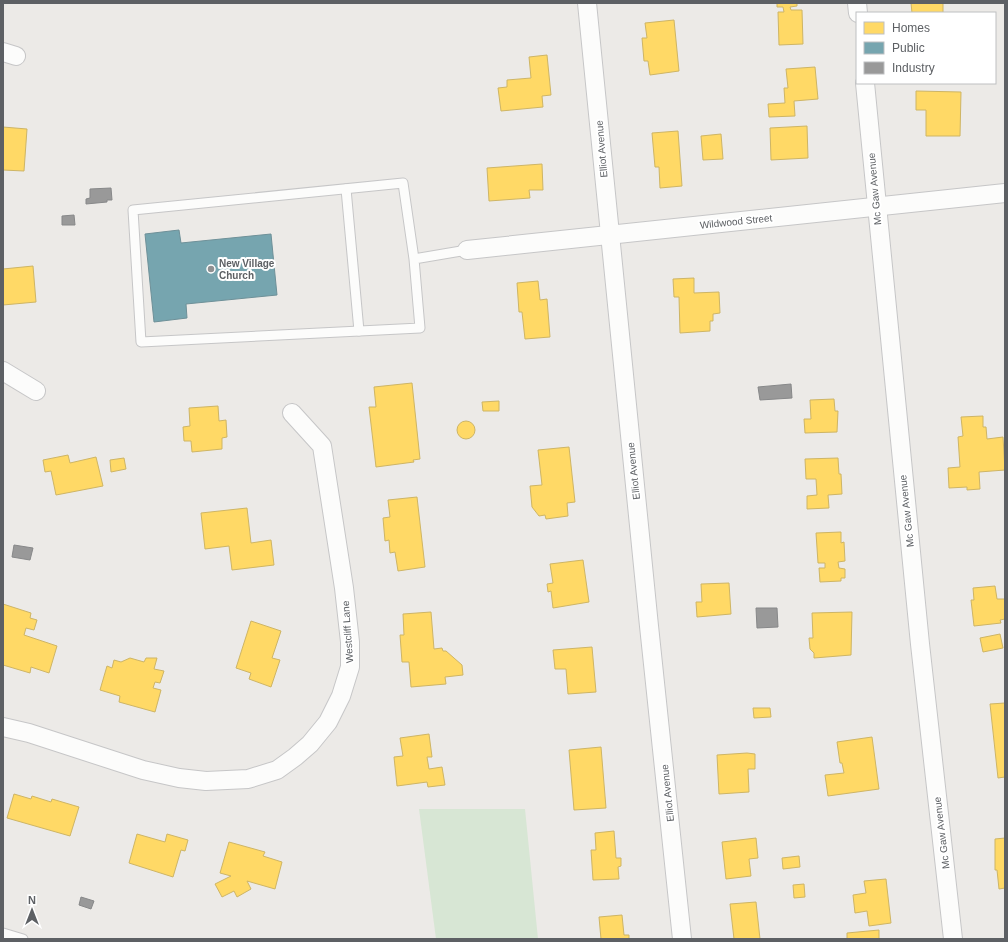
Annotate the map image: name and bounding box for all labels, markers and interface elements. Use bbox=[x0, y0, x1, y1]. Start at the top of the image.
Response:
legend bbox=[856, 12, 996, 84]
text: Homes bbox=[892, 21, 930, 35]
text: Public bbox=[892, 41, 925, 55]
text: Industry bbox=[892, 61, 935, 75]
street label: Elliot Avenue bbox=[593, 119, 609, 178]
street label: Mc Gaw Avenue bbox=[866, 152, 883, 226]
street label: Wildwood Street bbox=[699, 212, 773, 231]
place label: New Village Church bbox=[219, 258, 275, 281]
marker: New Village Church bbox=[206, 264, 216, 274]
street label: Elliot Avenue bbox=[625, 441, 642, 500]
street label: Mc Gaw Avenue bbox=[897, 474, 916, 548]
street label: Westcliff Lane bbox=[340, 600, 355, 663]
street label: Elliot Avenue bbox=[659, 763, 676, 822]
street label: Mc Gaw Avenue bbox=[932, 796, 951, 870]
north arrow bbox=[12, 890, 52, 930]
text: N bbox=[28, 894, 36, 906]

